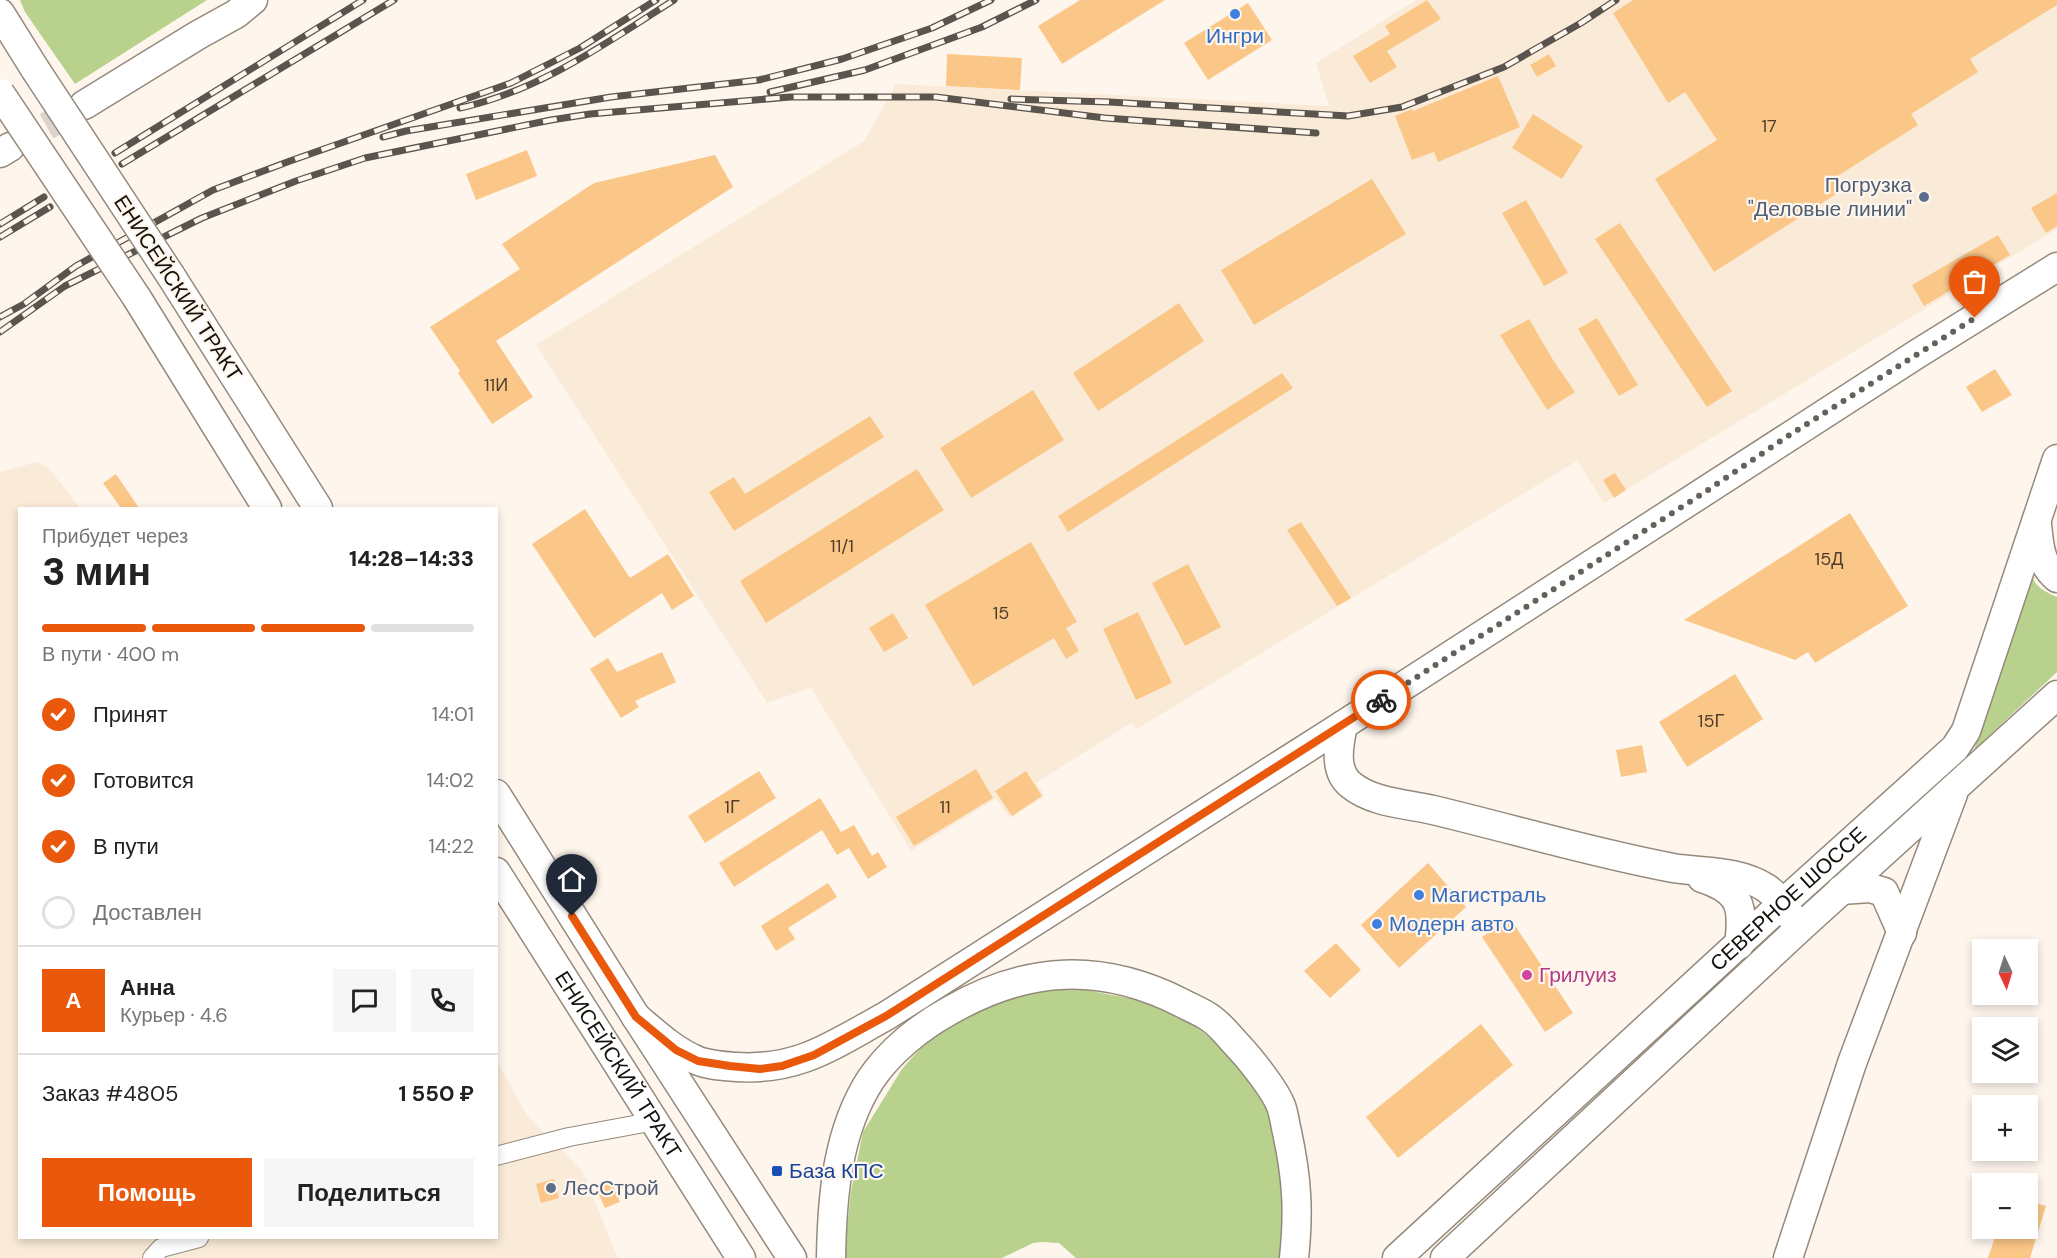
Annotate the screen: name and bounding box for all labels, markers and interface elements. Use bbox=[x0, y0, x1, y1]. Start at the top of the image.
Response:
marker: Ингри bbox=[1228, 7, 1242, 21]
place label: Ингри bbox=[1206, 22, 1264, 50]
house number: 17 bbox=[1761, 114, 1777, 138]
place label: Погрузка "Деловые линии" bbox=[1748, 171, 1912, 223]
street label: ЕНИСЕЙСКИЙ ТРАКТ bbox=[107, 190, 249, 386]
marker: Погрузка "Деловые линии" bbox=[1917, 190, 1931, 204]
pin bbox=[1949, 256, 2000, 318]
icon: bag bbox=[1958, 265, 1991, 298]
house number: 11И bbox=[484, 373, 508, 397]
text: Прибудет через bbox=[42, 523, 188, 549]
house number: 11/1 bbox=[830, 534, 854, 558]
text: 14:28–14:33 bbox=[349, 544, 474, 573]
text: 3 мин bbox=[42, 546, 151, 597]
house number: 15Д bbox=[1815, 547, 1843, 571]
house number: 15 bbox=[993, 601, 1009, 625]
text: В пути · 400 m bbox=[42, 641, 179, 667]
courier bbox=[1351, 670, 1411, 730]
icon: bike bbox=[1365, 684, 1398, 717]
icon: check bbox=[42, 698, 75, 731]
text: Принят bbox=[93, 700, 167, 729]
text: 14:01 bbox=[432, 701, 474, 727]
house number: 15Г bbox=[1698, 709, 1724, 733]
icon: check bbox=[42, 764, 75, 797]
text: Готовится bbox=[93, 766, 194, 795]
text: 14:02 bbox=[427, 767, 474, 793]
house number: 1Г bbox=[724, 795, 740, 819]
house number: 11 bbox=[939, 795, 951, 819]
street label: СЕВЕРНОЕ ШОССЕ bbox=[1704, 821, 1872, 977]
icon: check bbox=[42, 830, 75, 863]
text: В пути bbox=[93, 832, 159, 861]
text: 14:22 bbox=[429, 833, 474, 859]
pin bbox=[546, 854, 597, 916]
icon: home bbox=[555, 863, 588, 896]
place label: Магистраль bbox=[1431, 881, 1547, 909]
marker: Магистраль bbox=[1412, 888, 1426, 902]
text: Доставлен bbox=[93, 898, 202, 927]
place label: Модерн авто bbox=[1389, 910, 1514, 938]
marker: Модерн авто bbox=[1370, 917, 1384, 931]
north arrow bbox=[1972, 939, 2038, 1005]
map controls bbox=[1972, 939, 2038, 1239]
place label: Грилуиз bbox=[1539, 961, 1617, 989]
street label: ЕНИСЕЙСКИЙ ТРАКТ bbox=[548, 966, 688, 1163]
marker: Грилуиз bbox=[1520, 968, 1534, 982]
button: chat bbox=[333, 969, 396, 1032]
button: phone bbox=[411, 969, 474, 1032]
text: Анна bbox=[120, 973, 175, 1002]
text: А bbox=[66, 986, 81, 1015]
text: Курьер · 4.6 bbox=[120, 1002, 228, 1028]
button: layers bbox=[1972, 1017, 2038, 1083]
text: Заказ #4805 bbox=[42, 1079, 178, 1108]
text: 1 550 ₽ bbox=[398, 1079, 474, 1108]
button: + bbox=[1972, 1095, 2038, 1161]
place label: База КПС bbox=[789, 1157, 884, 1185]
button: Помощь bbox=[42, 1158, 252, 1227]
button: Поделиться bbox=[264, 1158, 474, 1227]
marker: База КПС bbox=[770, 1164, 784, 1178]
button: − bbox=[1972, 1173, 2038, 1239]
place label: ЛесСтрой bbox=[563, 1174, 659, 1202]
marker: ЛесСтрой bbox=[544, 1181, 558, 1195]

